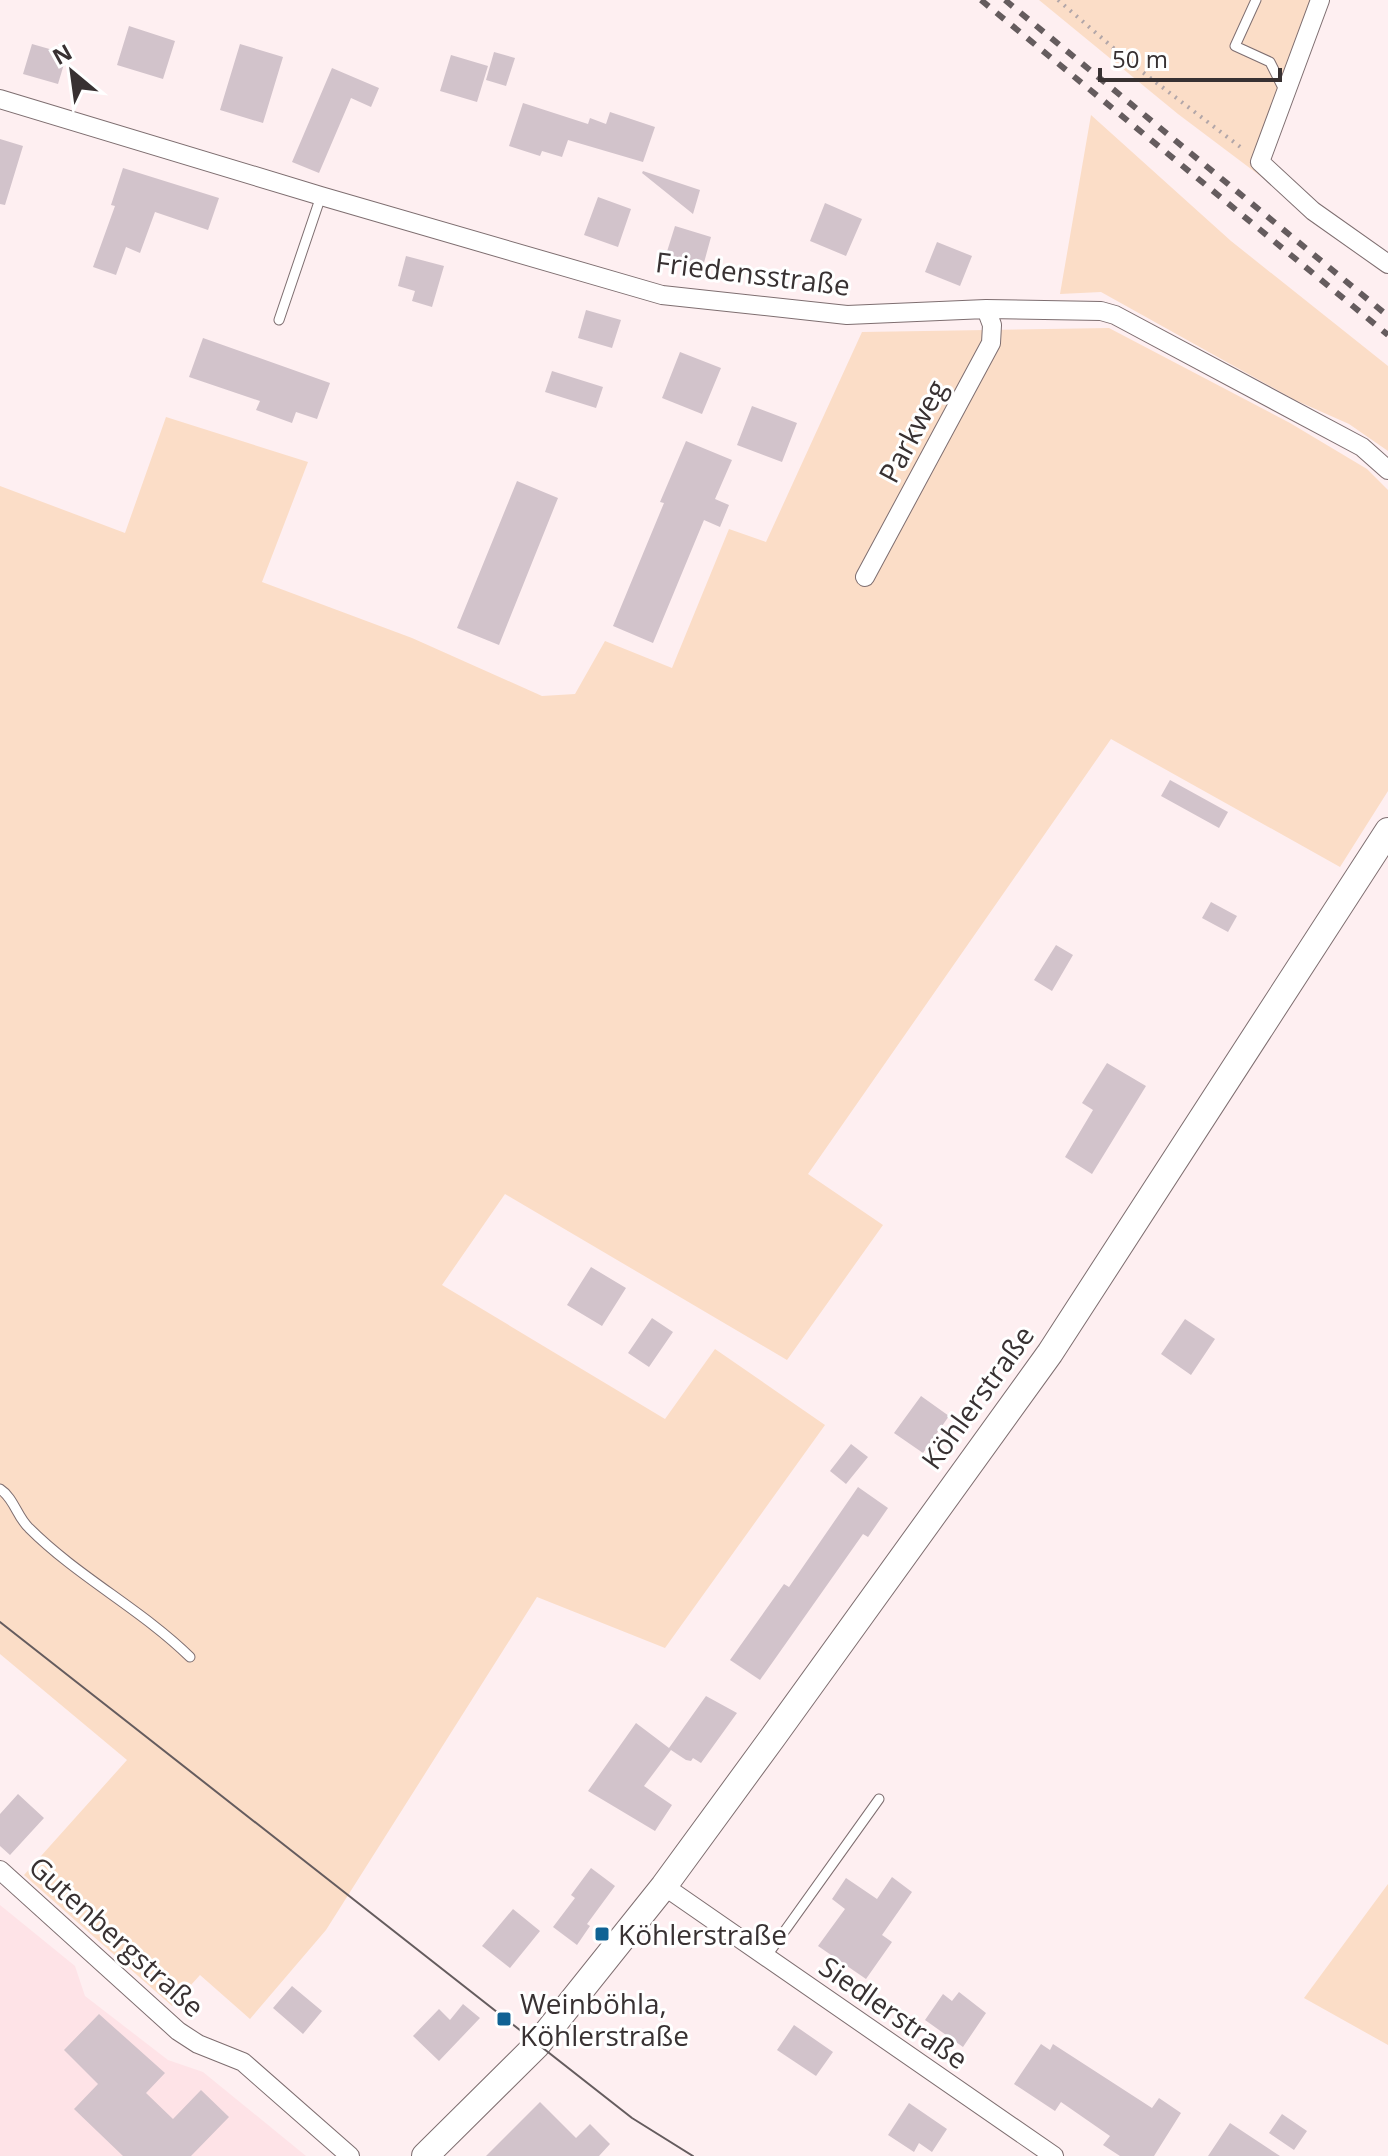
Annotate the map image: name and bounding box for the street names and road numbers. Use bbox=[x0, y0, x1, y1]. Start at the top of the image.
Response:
street label: Friedensstraße bbox=[654, 242, 852, 304]
street label: Parkweg bbox=[869, 373, 955, 489]
street label: Köhlerstraße bbox=[912, 1318, 1042, 1476]
street label: Gutenbergstraße bbox=[21, 1847, 213, 2025]
street label: Siedlerstraße bbox=[812, 1947, 976, 2077]

